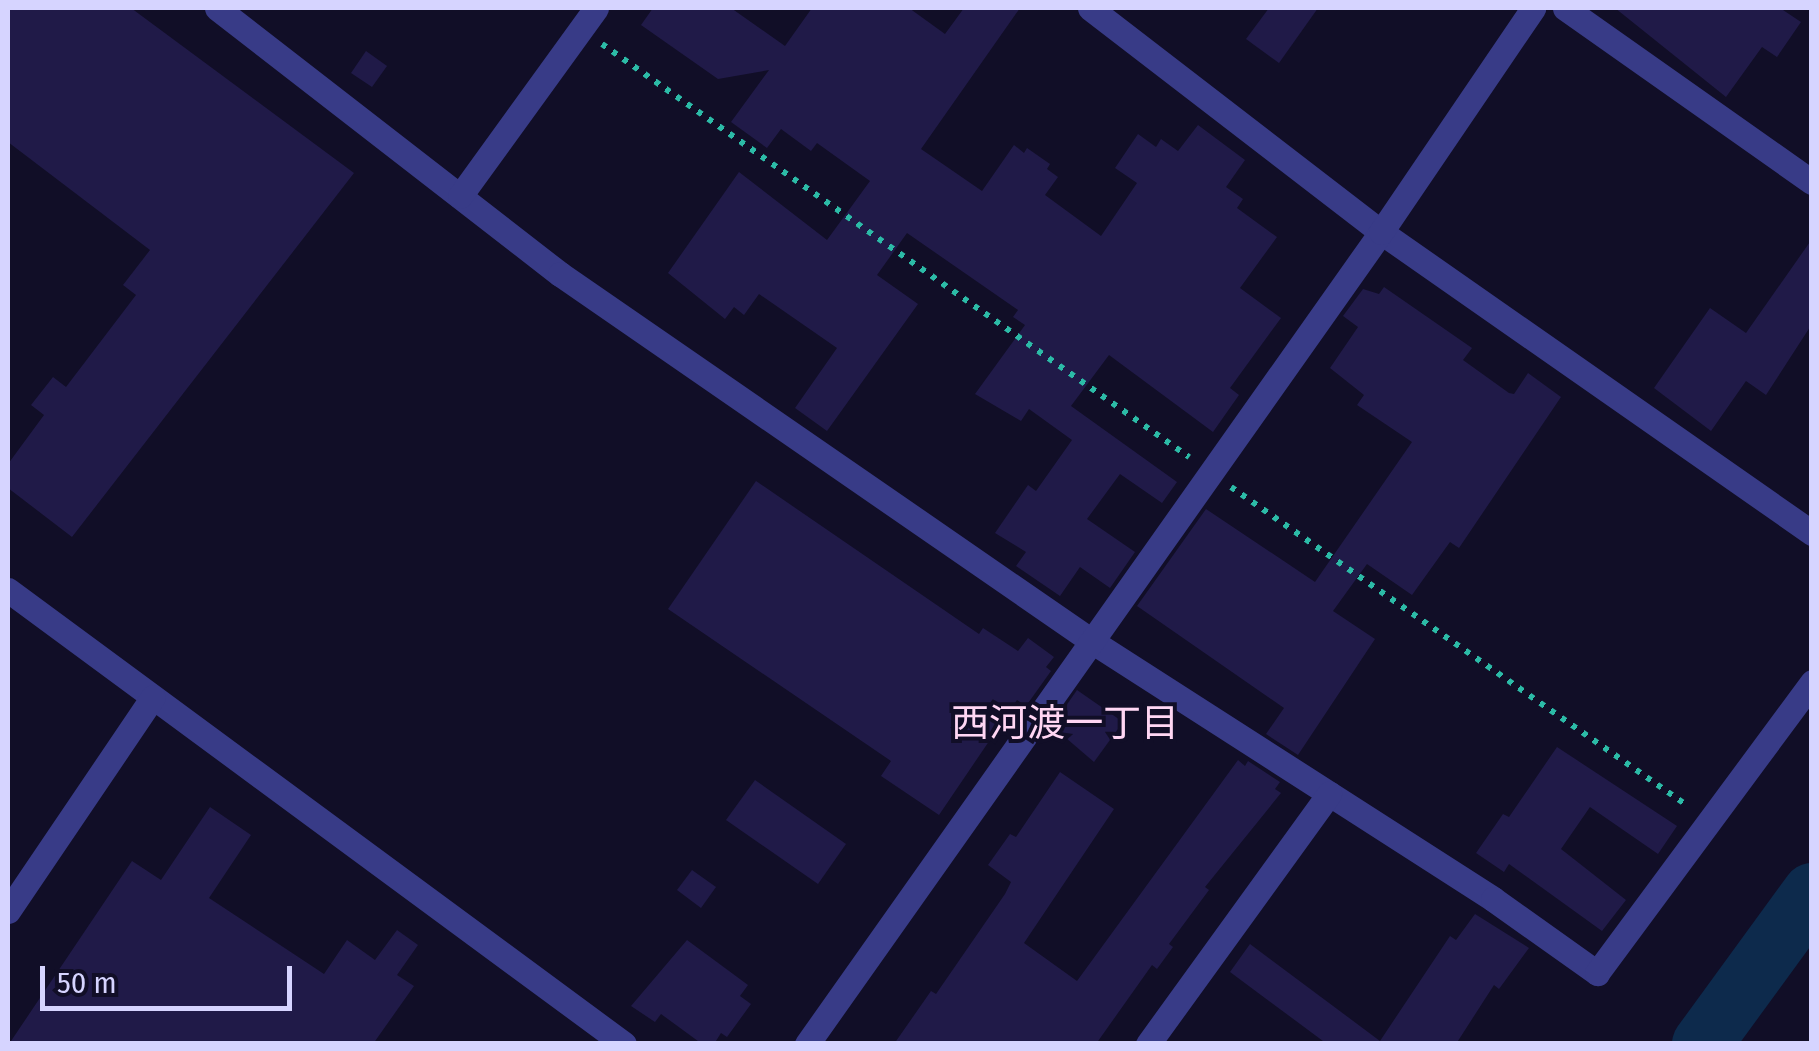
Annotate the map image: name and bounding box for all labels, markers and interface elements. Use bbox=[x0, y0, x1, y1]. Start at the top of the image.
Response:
district label: 西河渡一丁目 bbox=[951, 701, 1179, 747]
scale bar bbox=[45, 946, 298, 1008]
text: 50 m bbox=[57, 965, 117, 1001]

